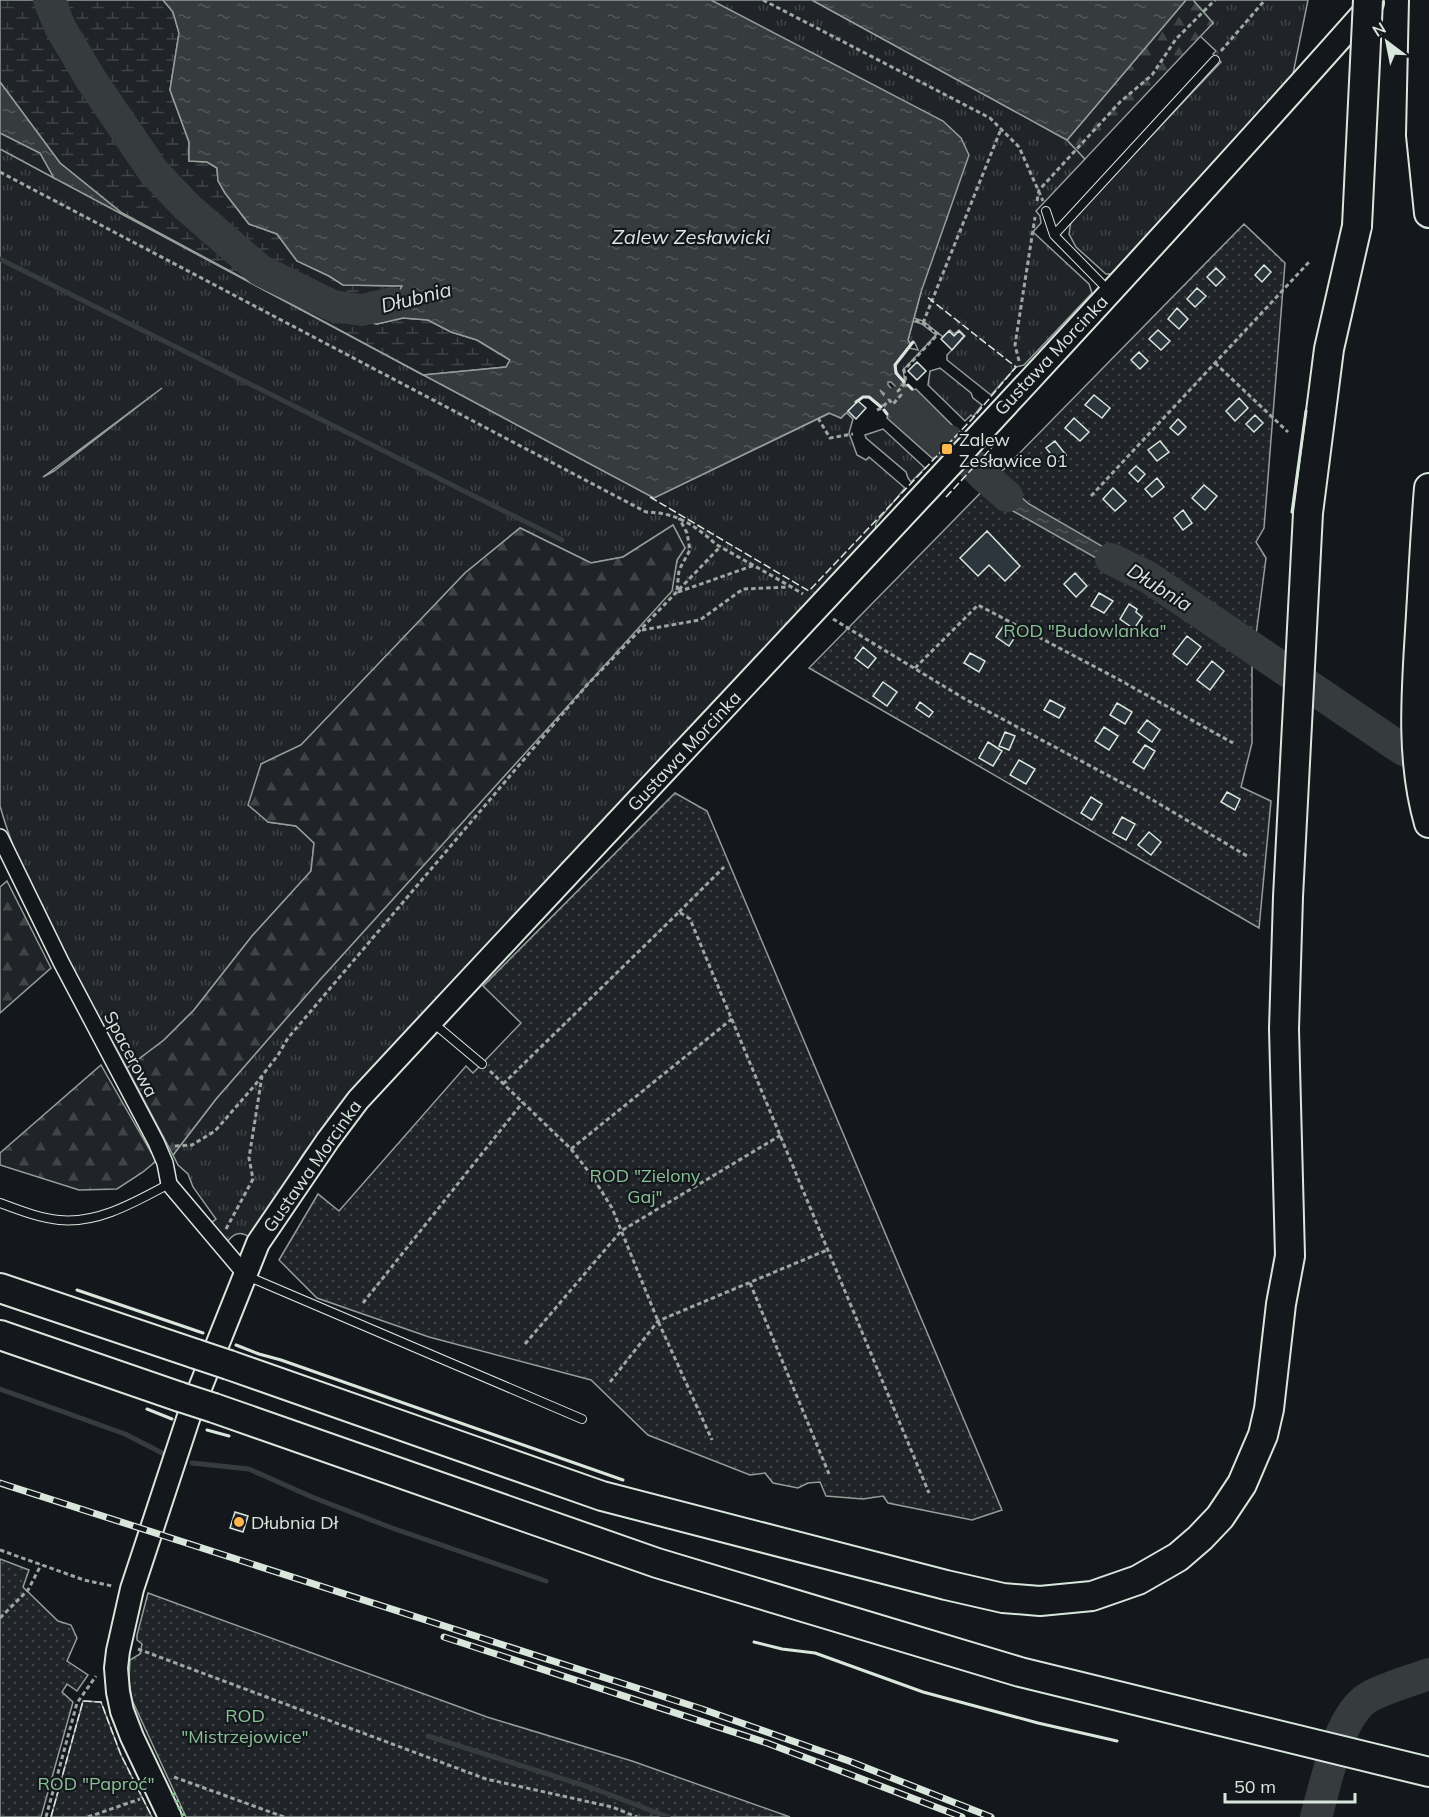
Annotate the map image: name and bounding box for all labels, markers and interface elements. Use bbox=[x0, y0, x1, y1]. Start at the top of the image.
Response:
north arrow bbox=[1357, 12, 1417, 72]
text: N bbox=[1369, 18, 1389, 41]
water label: Zalew Zesławicki bbox=[612, 224, 770, 249]
water label: Dłubnia bbox=[378, 276, 454, 318]
street label: Gustawa Morcinka bbox=[989, 290, 1113, 420]
place label: Zalew Zesławice 01 bbox=[959, 428, 1068, 472]
marker: Zalew Zesławice 01 bbox=[940, 442, 954, 456]
water label: Dłubnia bbox=[1123, 557, 1197, 617]
park label: ROD "Budowlanka" bbox=[1003, 619, 1167, 642]
street label: Gustawa Morcinka bbox=[622, 686, 746, 816]
street label: Spacerowa bbox=[99, 1007, 163, 1101]
street label: Gustawa Morcinka bbox=[258, 1095, 366, 1237]
park label: ROD "Zielony Gaj" bbox=[590, 1164, 701, 1208]
place label: Dłubnia Dł bbox=[251, 1511, 339, 1534]
marker: Dłubnia Dł bbox=[232, 1515, 246, 1529]
park label: ROD "Mistrzejowice" bbox=[181, 1704, 309, 1748]
scale bar bbox=[1225, 1766, 1356, 1804]
park label: ROD "Paproć" bbox=[37, 1772, 155, 1795]
text: 50 m bbox=[1234, 1775, 1276, 1798]

